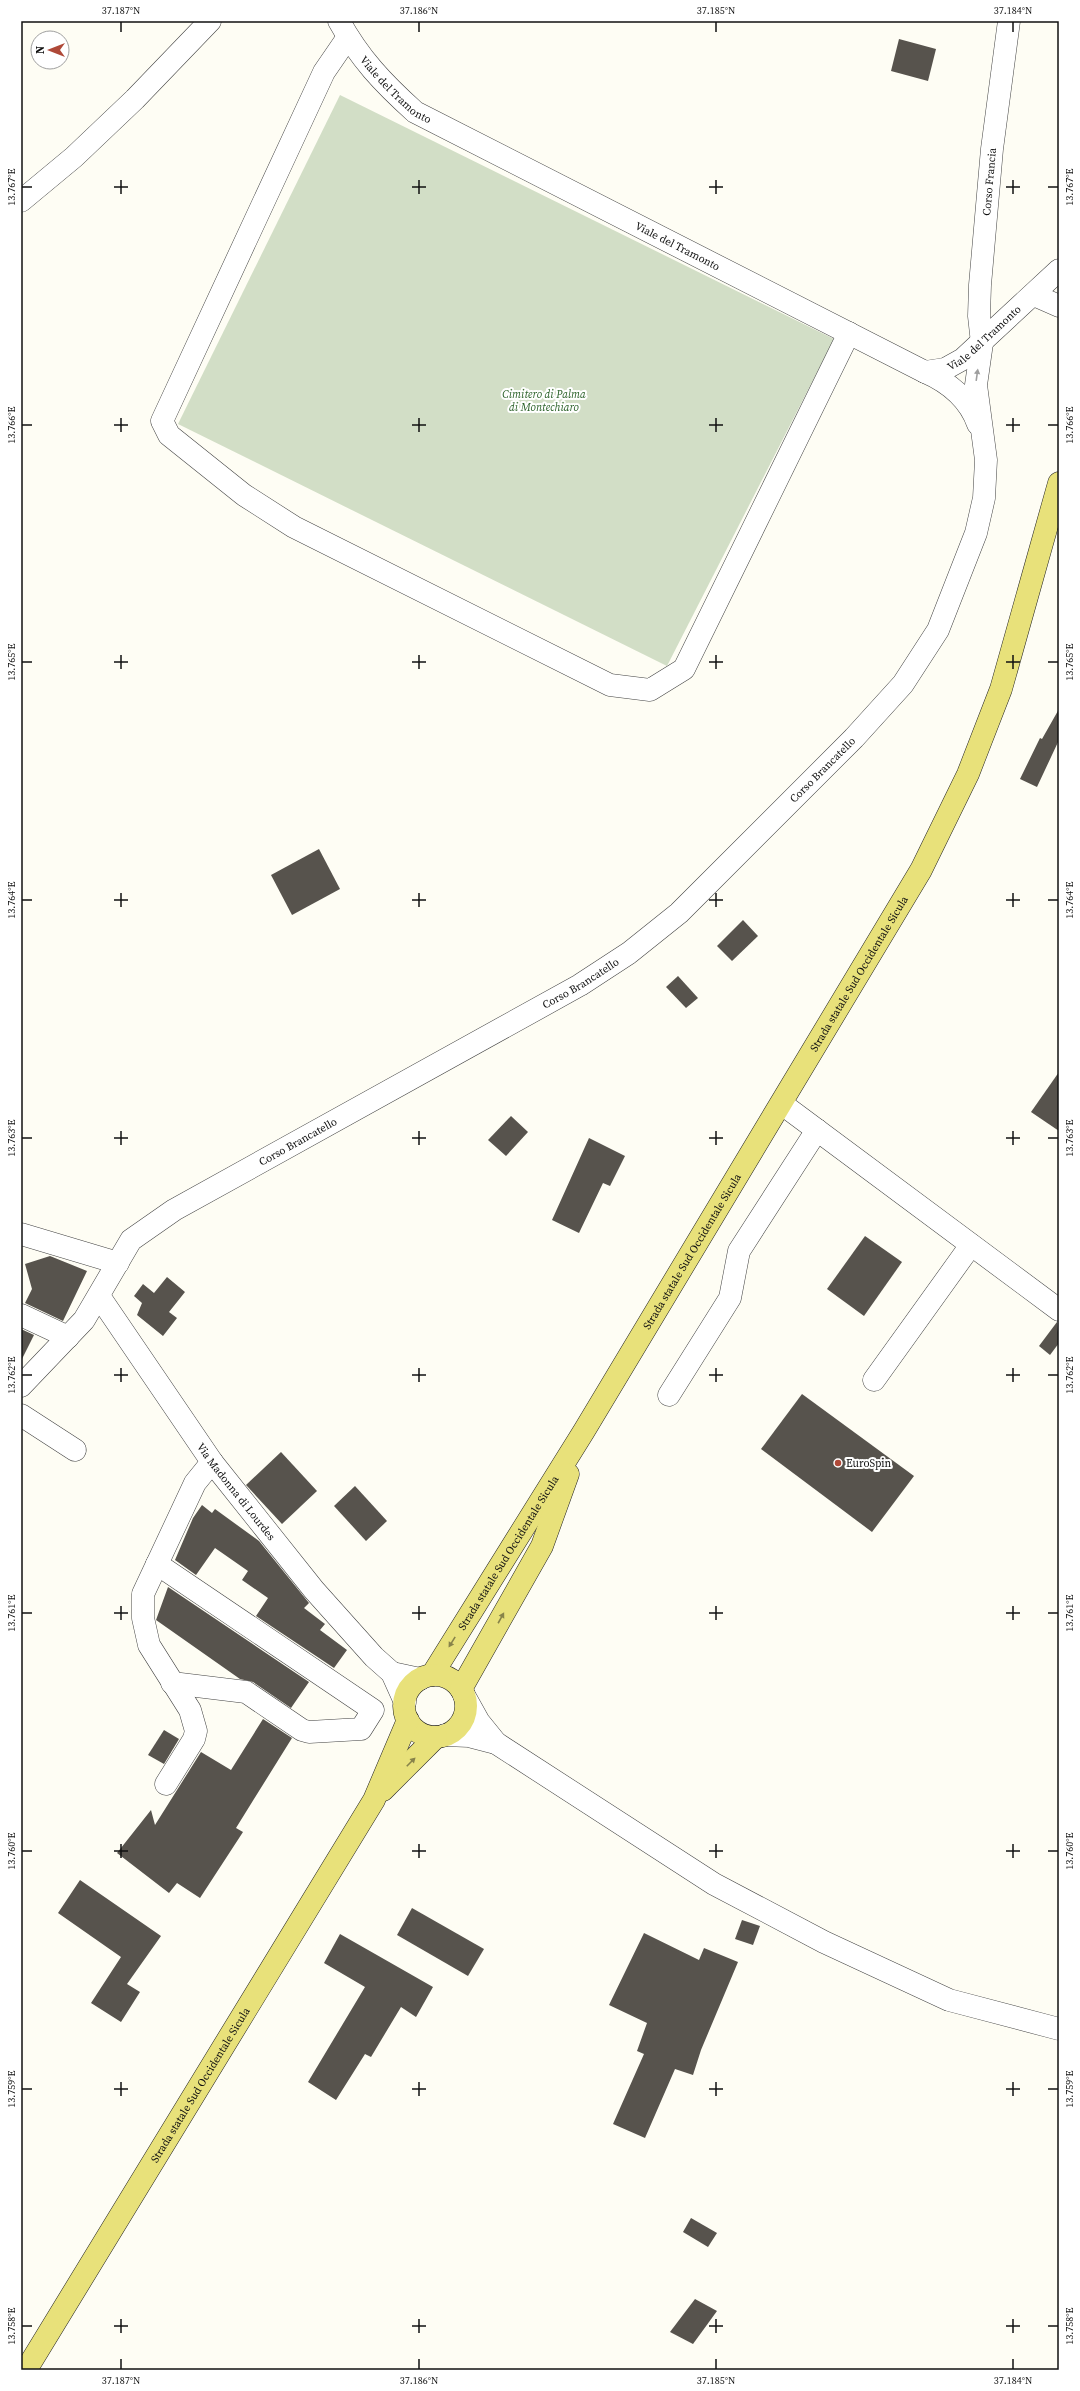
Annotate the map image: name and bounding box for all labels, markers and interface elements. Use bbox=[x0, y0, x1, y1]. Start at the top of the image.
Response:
text: 37.187°N bbox=[102, 4, 140, 17]
text: 37.186°N bbox=[400, 4, 438, 17]
text: 37.185°N bbox=[697, 4, 735, 17]
text: 37.184°N bbox=[994, 4, 1032, 17]
north arrow bbox=[30, 30, 70, 70]
text: N bbox=[33, 46, 48, 54]
street label: Viale del Tramonto bbox=[356, 53, 434, 127]
street label: Corso Francia bbox=[979, 147, 1000, 216]
text: 13.767°E bbox=[5, 168, 18, 206]
text: 13.767°E bbox=[1063, 168, 1076, 206]
street label: Viale del Tramonto bbox=[632, 218, 722, 274]
street label: Viale del Tramonto bbox=[945, 302, 1024, 374]
one-way arrow bbox=[974, 369, 980, 381]
park label: Cimitero di Palma di Montechiaro bbox=[502, 387, 586, 415]
text: 13.766°E bbox=[5, 406, 18, 444]
text: 13.766°E bbox=[1063, 406, 1076, 444]
text: 13.765°E bbox=[5, 643, 18, 681]
text: 13.765°E bbox=[1063, 643, 1076, 681]
street label: Corso Brancatello bbox=[787, 734, 859, 806]
text: 13.764°E bbox=[5, 881, 18, 919]
text: 13.764°E bbox=[1063, 881, 1076, 919]
street label: Strada statale Sud Occidentale Sicula bbox=[807, 893, 912, 1055]
street label: Corso Brancatello bbox=[540, 955, 622, 1012]
street label: Corso Brancatello bbox=[256, 1114, 340, 1170]
text: 13.763°E bbox=[5, 1119, 18, 1157]
text: 13.763°E bbox=[1063, 1119, 1076, 1157]
street label: Strada statale Sud Occidentale Sicula bbox=[640, 1171, 745, 1332]
text: 13.762°E bbox=[5, 1356, 18, 1394]
text: 13.762°E bbox=[1063, 1356, 1076, 1394]
street label: Via Madonna di Lourdes bbox=[193, 1440, 279, 1544]
place label: EuroSpin bbox=[846, 1456, 892, 1471]
marker: EuroSpin bbox=[833, 1458, 843, 1468]
street label: Strada statale Sud Occidentale Sicula bbox=[455, 1473, 563, 1633]
text: 13.761°E bbox=[5, 1594, 18, 1632]
text: 13.761°E bbox=[1063, 1594, 1076, 1632]
one-way arrow bbox=[498, 1613, 504, 1624]
one-way arrow bbox=[449, 1637, 456, 1648]
one-way arrow bbox=[406, 1757, 416, 1767]
text: 13.760°E bbox=[5, 1832, 18, 1870]
text: 13.760°E bbox=[1063, 1832, 1076, 1870]
street label: Strada statale Sud Occidentale Sicula bbox=[147, 2004, 254, 2166]
text: 13.759°E bbox=[5, 2070, 18, 2108]
text: 13.759°E bbox=[1063, 2070, 1076, 2108]
text: 13.758°E bbox=[5, 2307, 18, 2345]
text: 13.758°E bbox=[1063, 2307, 1076, 2345]
text: 37.187°N bbox=[102, 2374, 140, 2387]
text: 37.186°N bbox=[400, 2374, 438, 2387]
text: 37.185°N bbox=[697, 2374, 735, 2387]
text: 37.184°N bbox=[994, 2374, 1032, 2387]

